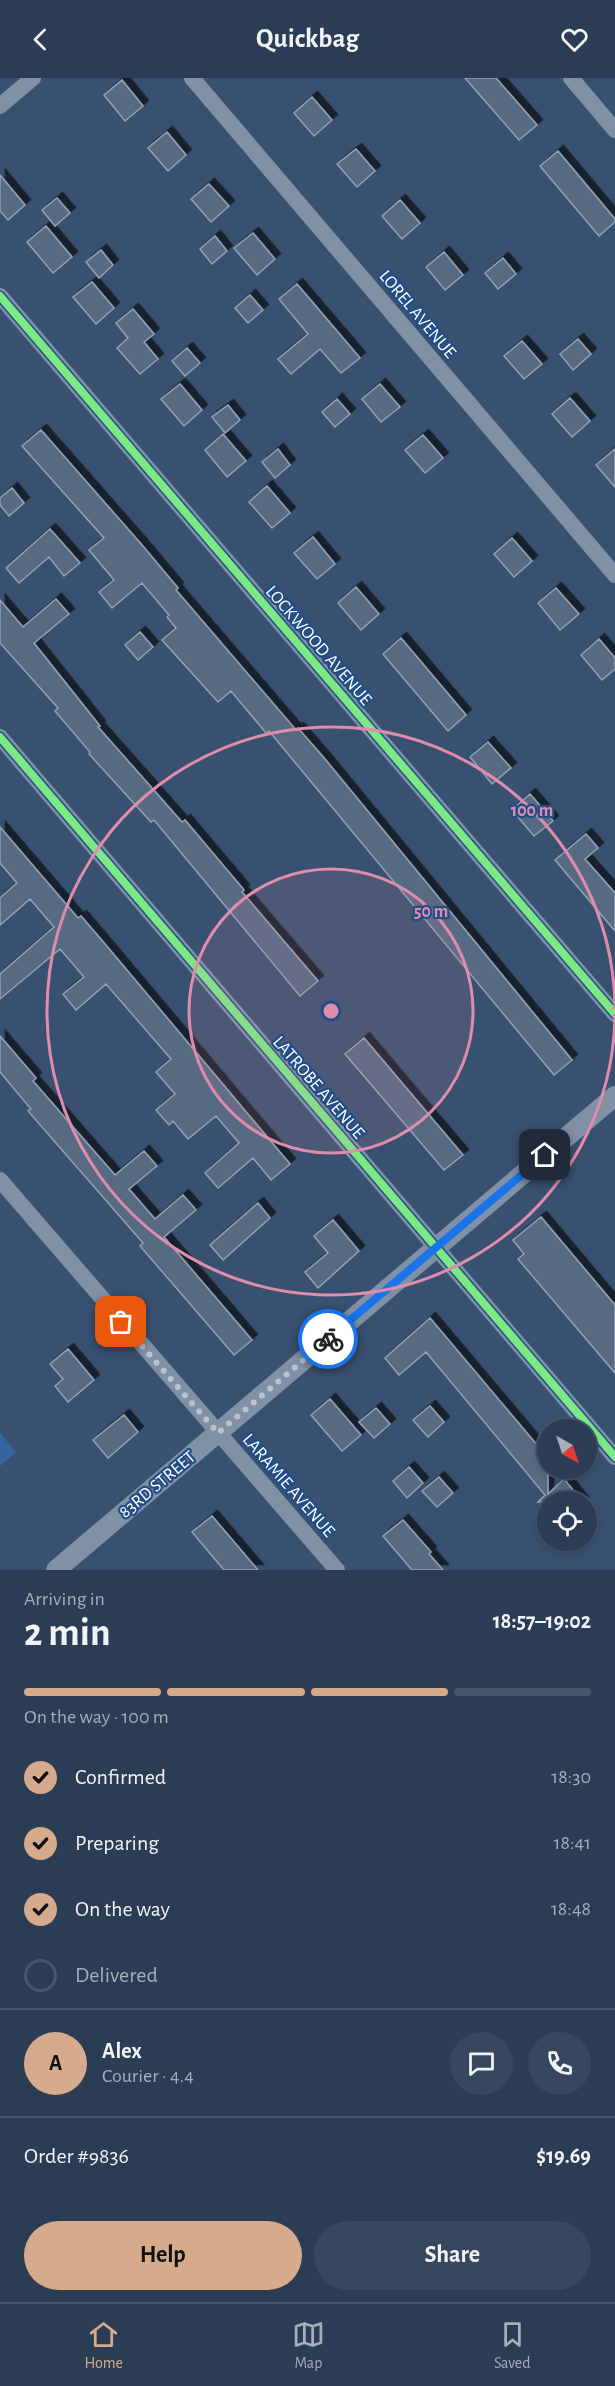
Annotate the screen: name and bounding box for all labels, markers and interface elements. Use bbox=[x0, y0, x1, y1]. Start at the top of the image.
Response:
icon: back bbox=[24, 23, 57, 56]
icon: heart bbox=[558, 23, 591, 56]
text: Quickbag bbox=[256, 25, 359, 52]
street label: LOREL AVENUE bbox=[375, 267, 459, 362]
street label: LOCKWOOD AVENUE bbox=[262, 582, 375, 709]
text: 100 m bbox=[511, 802, 553, 820]
text: 50 m bbox=[414, 903, 448, 921]
centre of rings bbox=[321, 1001, 341, 1021]
street label: LATROBE AVENUE bbox=[269, 1033, 368, 1143]
pin bbox=[519, 1129, 570, 1180]
icon: home bbox=[528, 1138, 561, 1171]
pin bbox=[95, 1296, 146, 1347]
icon: bag bbox=[104, 1305, 137, 1338]
courier bbox=[298, 1309, 358, 1369]
icon: bike bbox=[312, 1323, 345, 1356]
north arrow bbox=[537, 1419, 597, 1479]
map controls bbox=[537, 1419, 597, 1551]
street label: LARAMIE AVENUE bbox=[239, 1431, 338, 1541]
street label: 83RD STREET bbox=[116, 1448, 199, 1522]
button: locate bbox=[537, 1491, 597, 1551]
text: Arriving in bbox=[24, 1589, 105, 1609]
text: 18:57–19:02 bbox=[493, 1610, 591, 1632]
text: 2 min bbox=[24, 1614, 111, 1653]
text: On the way · 100 m bbox=[24, 1707, 169, 1727]
icon: check bbox=[24, 1761, 57, 1794]
text: Confirmed bbox=[75, 1766, 166, 1788]
text: 18:30 bbox=[551, 1767, 591, 1787]
icon: check bbox=[24, 1827, 57, 1860]
text: Preparing bbox=[75, 1832, 159, 1854]
text: 18:41 bbox=[554, 1833, 591, 1853]
icon: check bbox=[24, 1893, 57, 1926]
text: On the way bbox=[75, 1898, 170, 1920]
text: 18:48 bbox=[551, 1899, 591, 1919]
text: Delivered bbox=[75, 1964, 158, 1986]
button: chat bbox=[450, 2032, 513, 2095]
button: phone bbox=[528, 2032, 591, 2095]
text: Alex bbox=[102, 2040, 142, 2062]
text: A bbox=[49, 2052, 62, 2074]
text: Courier · 4.4 bbox=[102, 2066, 194, 2086]
text: Order #9836 bbox=[24, 2145, 129, 2167]
text: $19.69 bbox=[536, 2145, 591, 2167]
button: Help bbox=[24, 2221, 302, 2290]
button: Share bbox=[314, 2221, 591, 2290]
tab: Home bbox=[84, 2318, 123, 2373]
tab: Map bbox=[292, 2318, 325, 2373]
tab: Saved bbox=[494, 2318, 531, 2373]

